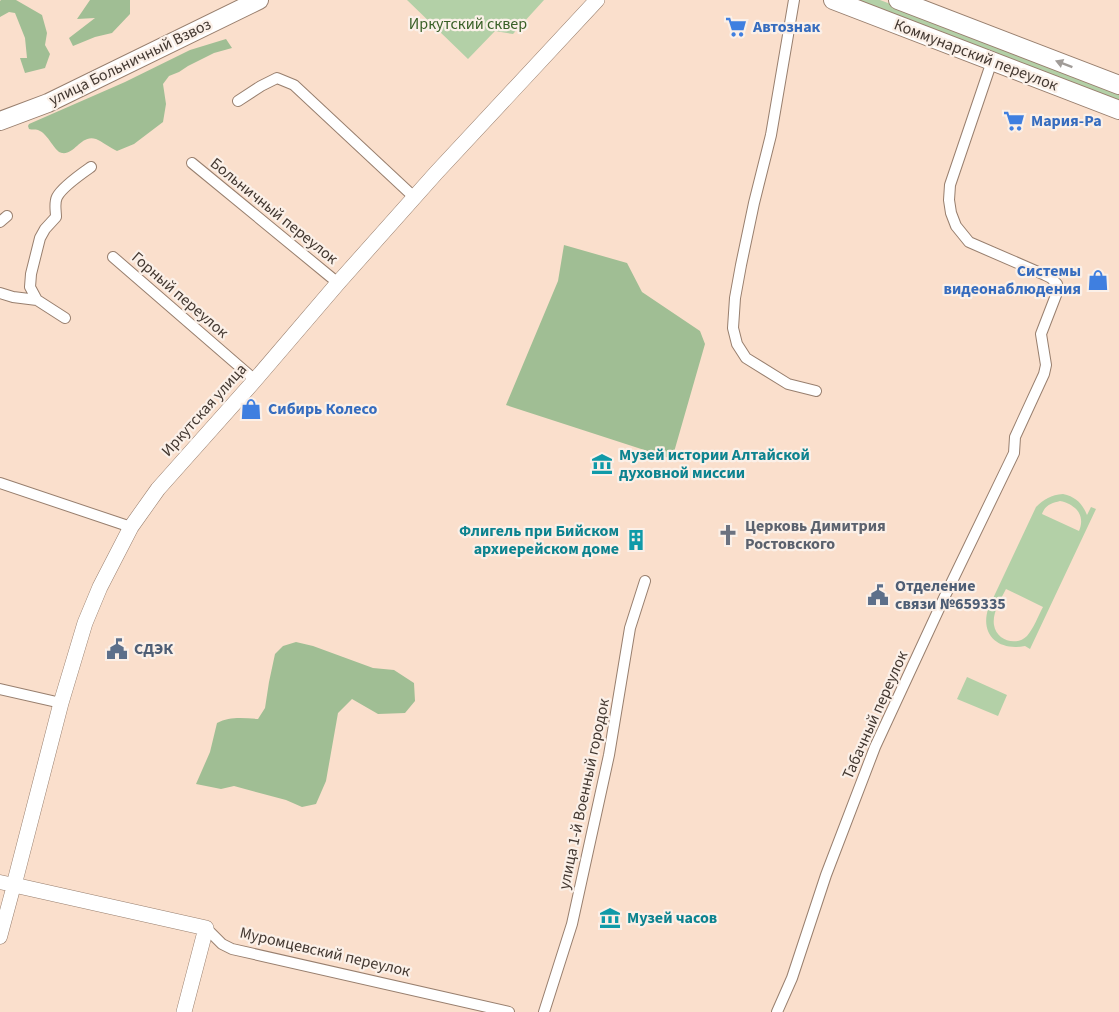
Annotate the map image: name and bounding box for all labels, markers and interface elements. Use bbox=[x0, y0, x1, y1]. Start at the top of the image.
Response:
street label: улица Больничный Взвоз bbox=[45, 13, 215, 111]
park label: Иркутский сквер bbox=[409, 13, 527, 35]
street label: Коммунарский переулок bbox=[891, 14, 1061, 96]
supermarket icon: Автознак bbox=[724, 15, 748, 39]
place label: Автознак bbox=[752, 16, 821, 38]
one-way arrow bbox=[1055, 59, 1073, 69]
supermarket icon: Мария-Ра bbox=[1002, 109, 1026, 133]
place label: Мария-Ра bbox=[1031, 110, 1102, 132]
street label: Больничный переулок bbox=[205, 153, 343, 270]
street label: Горный переулок bbox=[127, 247, 233, 343]
place label: Системы видеонаблюдения bbox=[944, 260, 1081, 300]
shop icon: Системы видеонаблюдения bbox=[1086, 268, 1110, 292]
street label: Иркутская улица bbox=[156, 359, 252, 461]
shop icon: Сибирь Колесо bbox=[239, 397, 263, 421]
place label: Сибирь Колесо bbox=[268, 398, 377, 420]
place label: Музей истории Алтайской духовной миссии bbox=[619, 444, 810, 484]
museum icon: Музей истории Алтайской духовной миссии bbox=[590, 452, 614, 476]
place label: Церковь Димитрия Ростовского bbox=[745, 515, 886, 555]
place label: Флигель при Бийском архиерейском доме bbox=[459, 520, 619, 560]
church icon: Церковь Димитрия Ростовского bbox=[716, 523, 740, 547]
building icon: Флигель при Бийском архиерейском доме bbox=[624, 528, 648, 552]
place label: Отделение связи №659335 bbox=[895, 575, 1006, 615]
public building icon: Отделение связи №659335 bbox=[866, 583, 890, 607]
public building icon: СДЭК bbox=[105, 637, 129, 661]
place label: СДЭК bbox=[134, 638, 173, 660]
street label: Табачный переулок bbox=[837, 647, 913, 783]
street label: улица 1-й Военный городок bbox=[553, 696, 615, 891]
museum icon: Музей часов bbox=[598, 906, 622, 930]
place label: Музей часов bbox=[627, 907, 717, 929]
street label: Муромцевский переулок bbox=[238, 922, 413, 982]

